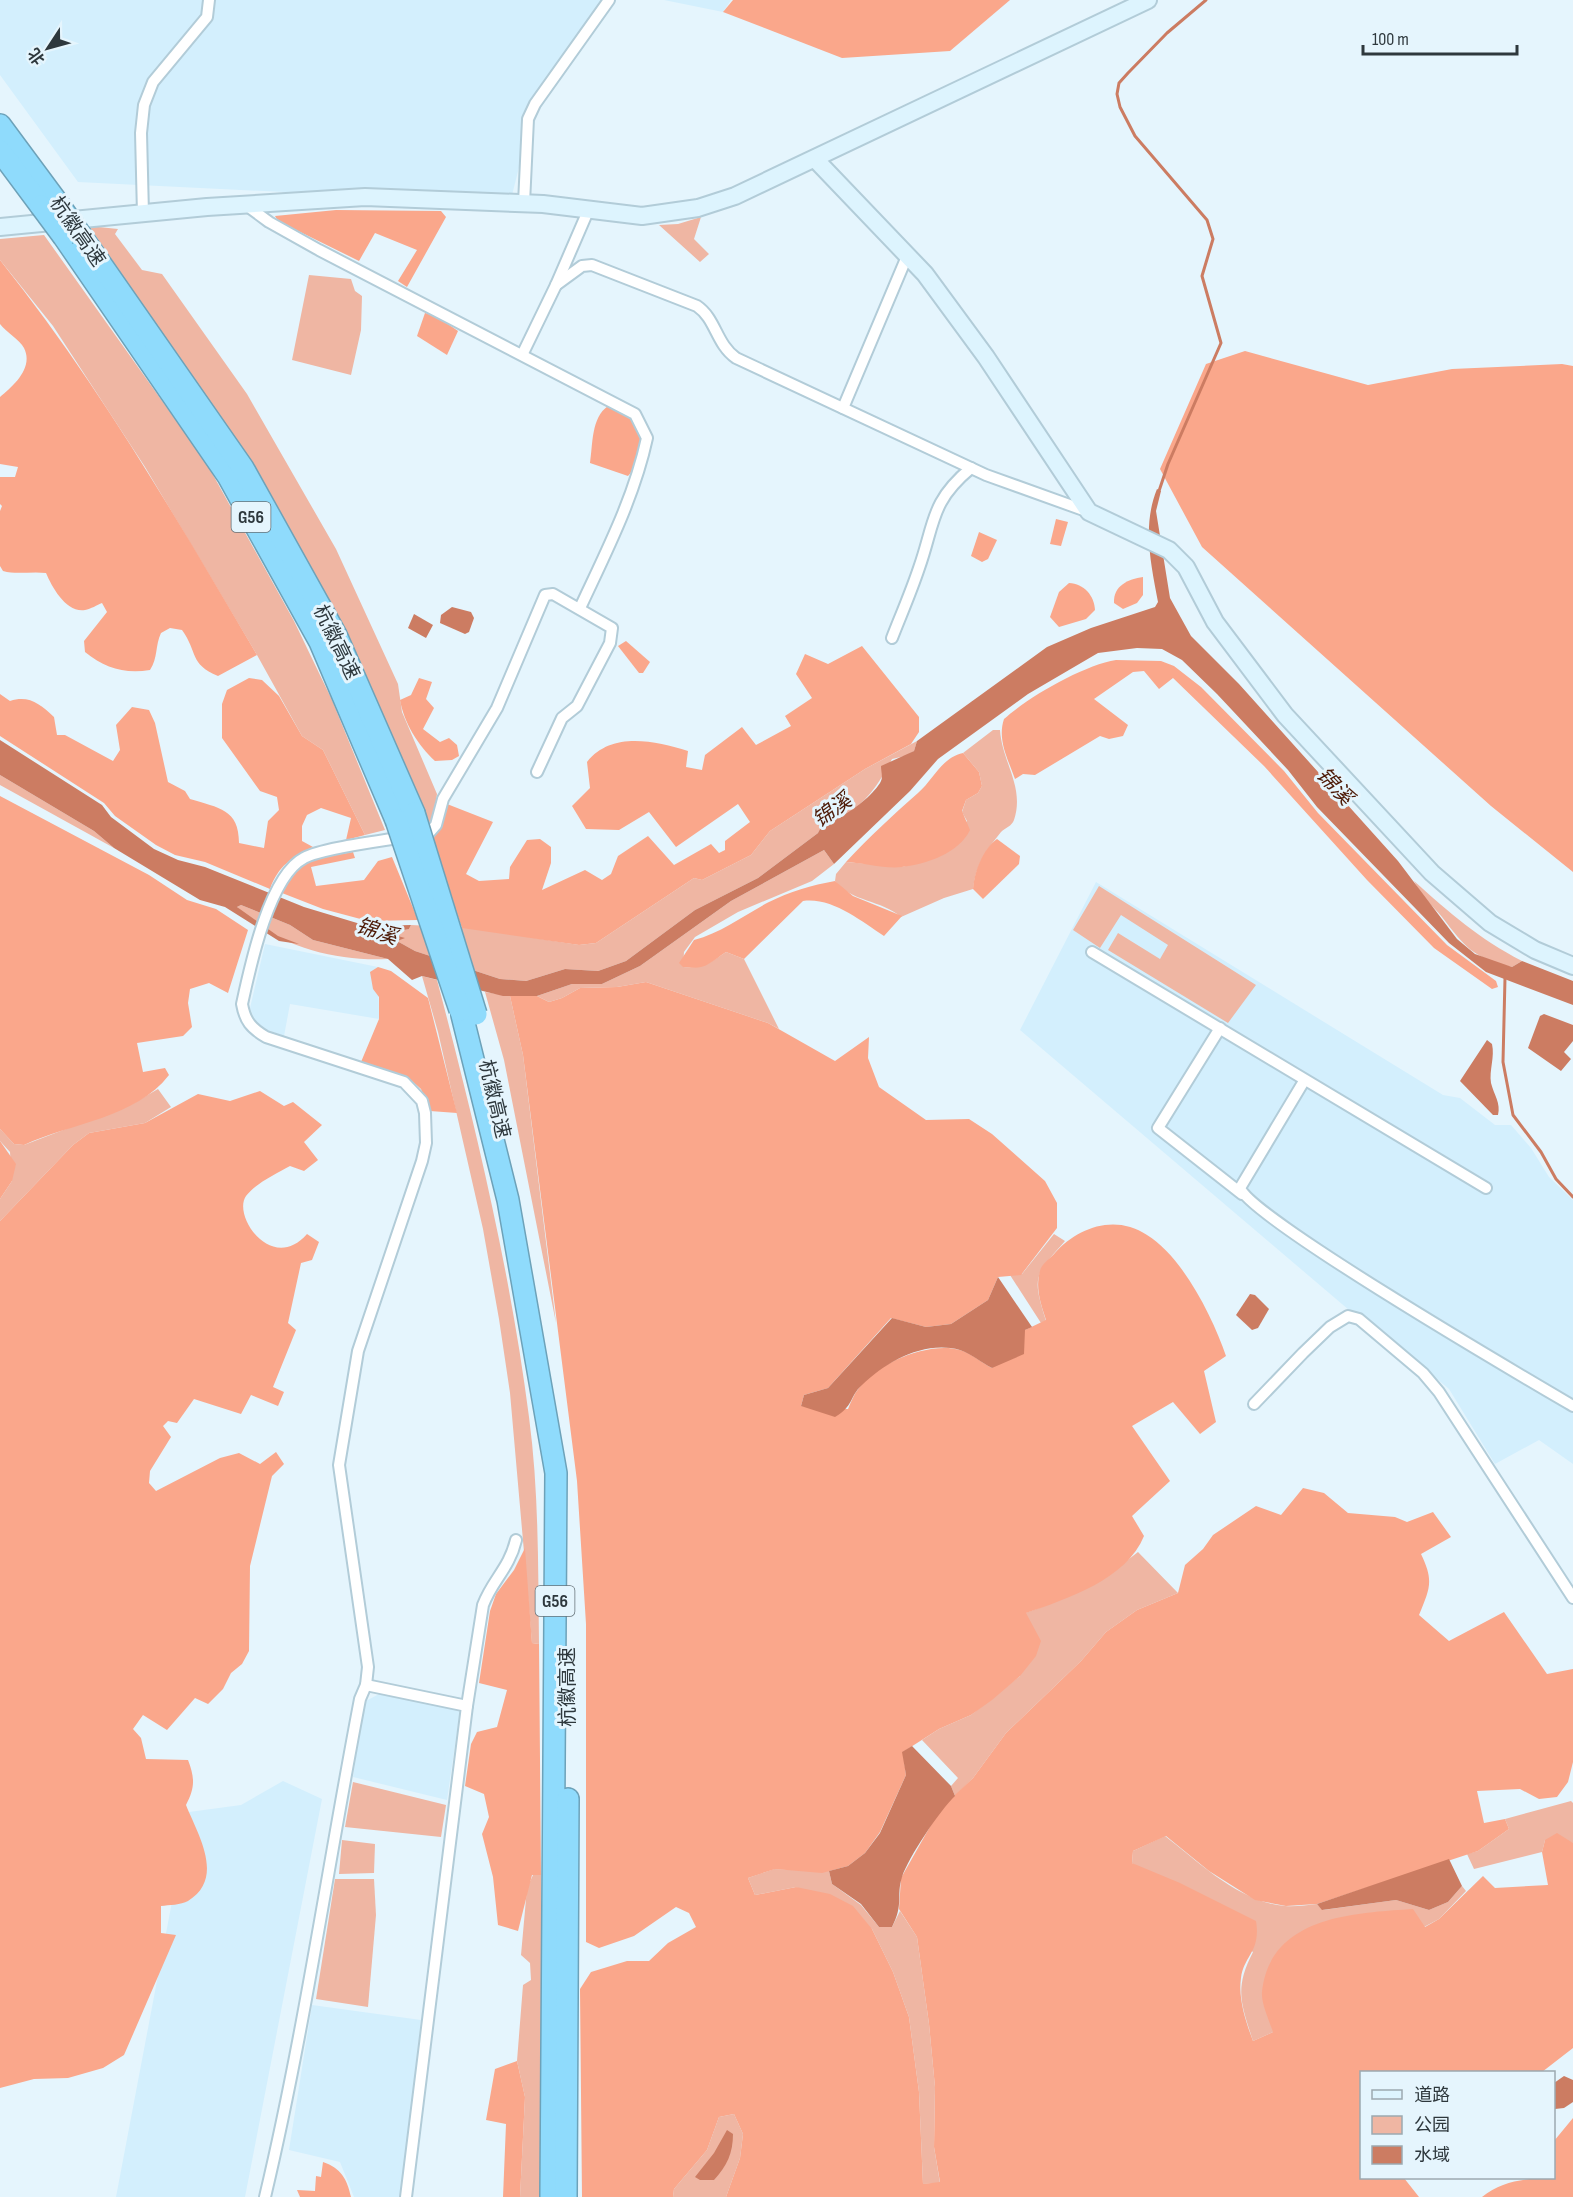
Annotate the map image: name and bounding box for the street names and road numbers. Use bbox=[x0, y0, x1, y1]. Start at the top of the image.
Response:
street label: 杭徽高速 bbox=[44, 192, 110, 271]
road number: G56 bbox=[232, 502, 270, 532]
street label: 杭徽高速 bbox=[308, 601, 364, 684]
street label: 杭徽高速 bbox=[473, 1058, 515, 1141]
road number: G56 bbox=[536, 1586, 574, 1616]
street label: 杭徽高速 bbox=[556, 1647, 580, 1727]

